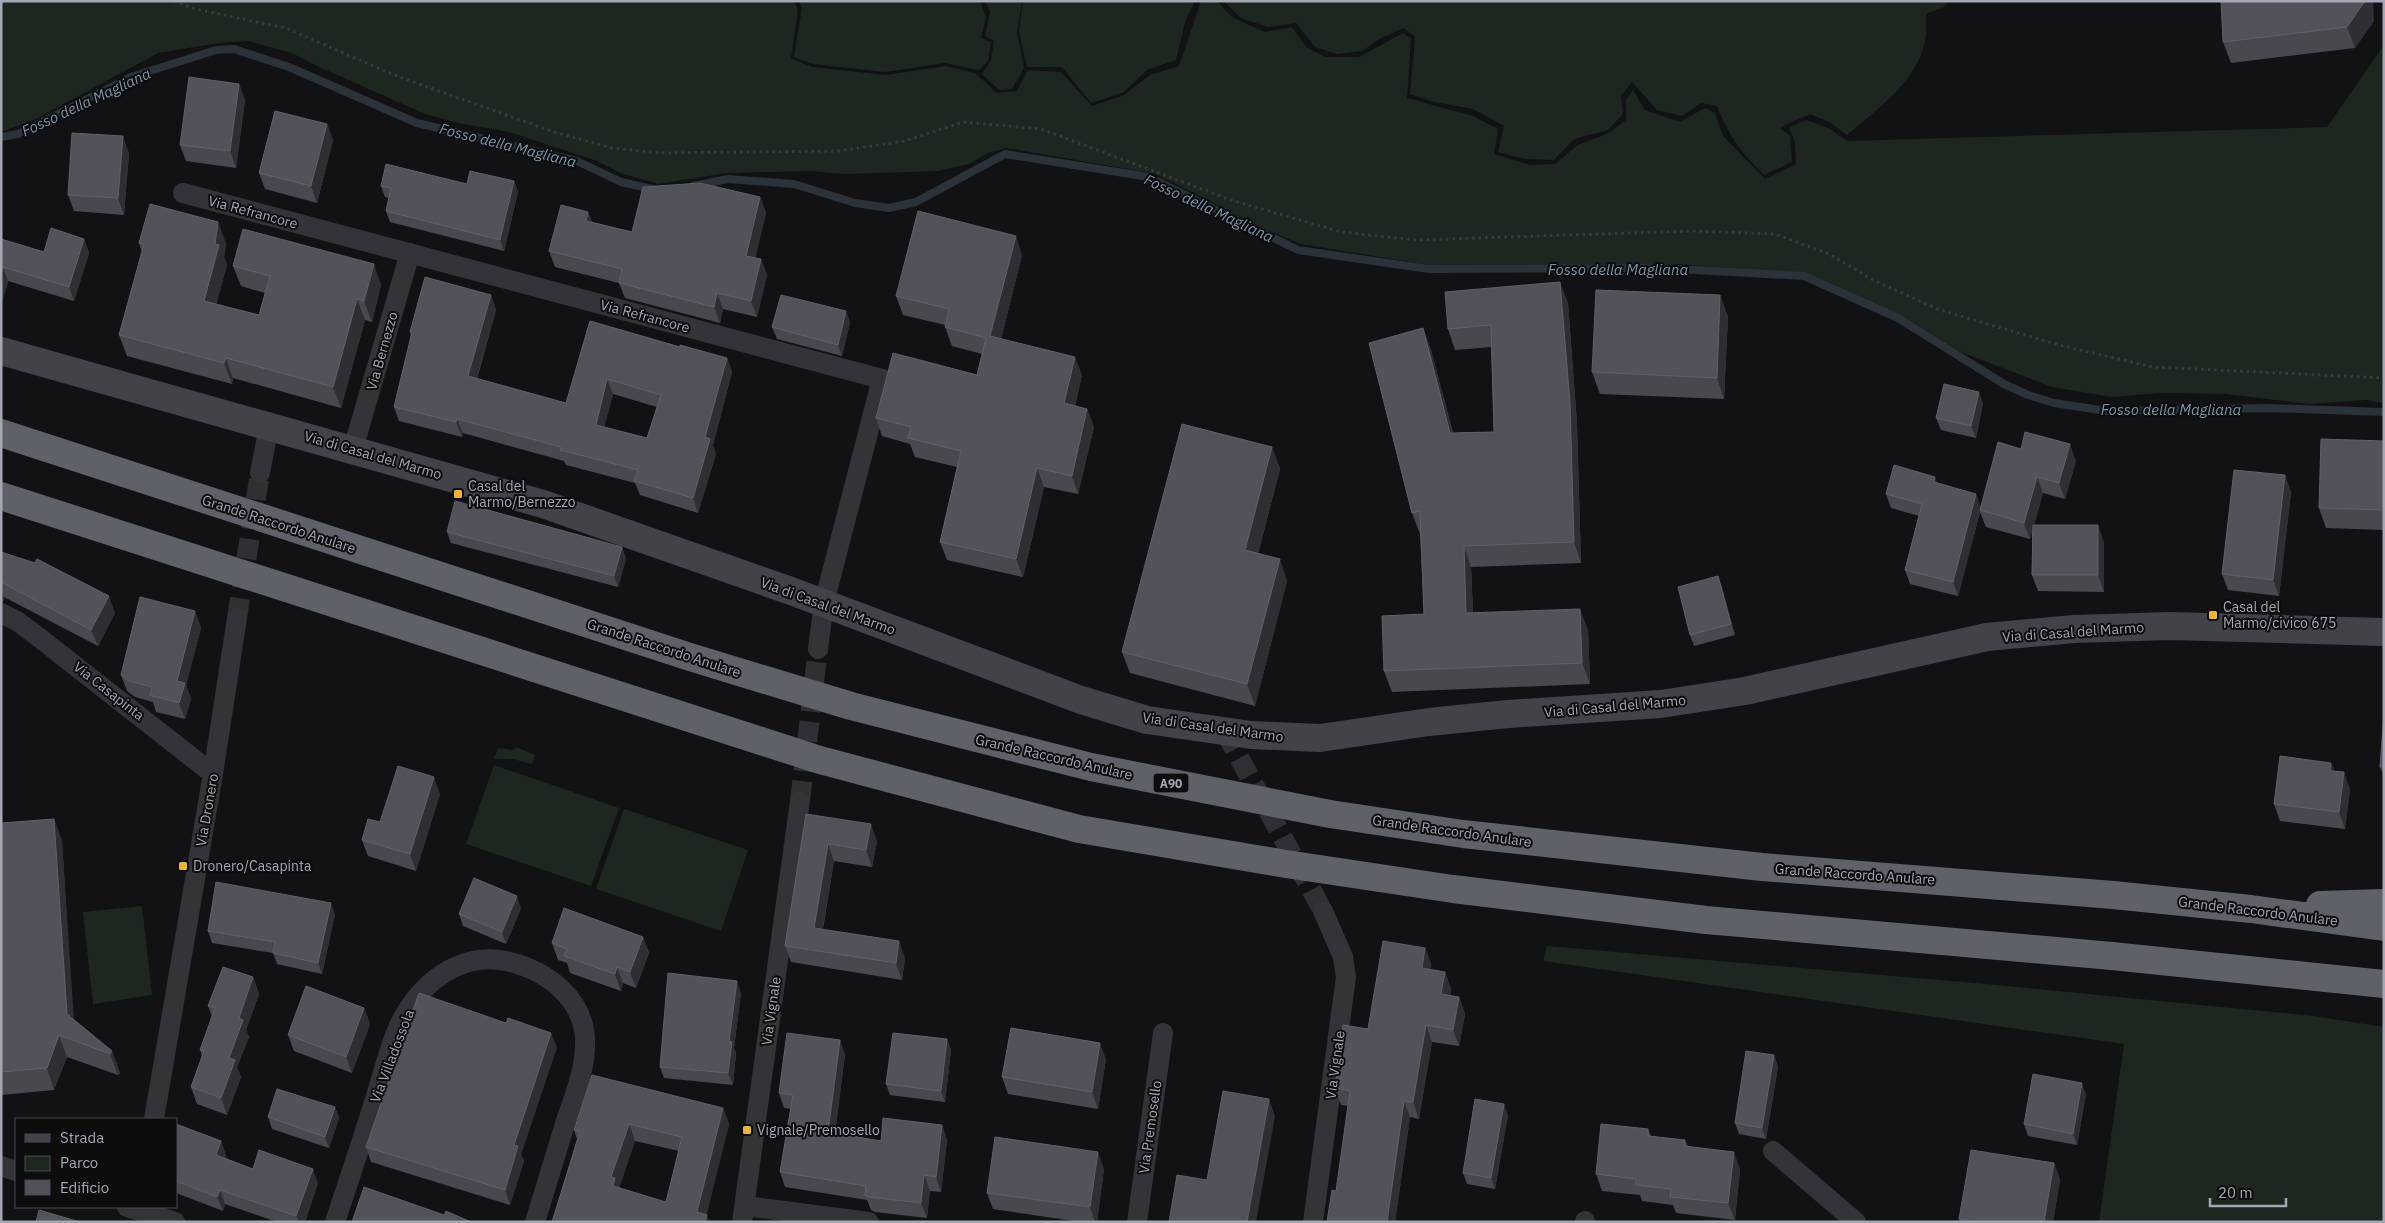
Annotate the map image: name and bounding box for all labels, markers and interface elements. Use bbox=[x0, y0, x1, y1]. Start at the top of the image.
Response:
water label: Fosso della Magliana bbox=[18, 64, 154, 140]
water label: Fosso della Magliana bbox=[438, 119, 579, 171]
water label: Fosso della Magliana bbox=[1141, 170, 1277, 246]
street label: Via Refrancore bbox=[206, 191, 300, 233]
water label: Fosso della Magliana bbox=[1548, 260, 1688, 279]
street label: Via Refrancore bbox=[598, 295, 692, 337]
street label: Via Bernezzo bbox=[362, 309, 402, 392]
water label: Fosso della Magliana bbox=[2101, 400, 2241, 419]
street label: Via di Casal del Marmo bbox=[302, 427, 444, 483]
place label: Casal del Marmo/Bernezzo bbox=[468, 477, 576, 511]
marker: Casal del Marmo/Bernezzo bbox=[452, 488, 464, 500]
street label: Grande Raccordo Anulare bbox=[200, 491, 358, 557]
street label: Via di Casal del Marmo bbox=[758, 573, 898, 639]
place label: Casal del Marmo/civico 675 bbox=[2223, 598, 2336, 632]
marker: Casal del Marmo/civico 675 bbox=[2207, 609, 2219, 621]
street label: Grande Raccordo Anulare bbox=[585, 615, 743, 681]
street label: Via di Casal del Marmo bbox=[2001, 618, 2145, 646]
street label: Via Casapinta bbox=[70, 658, 149, 725]
street label: Via di Casal del Marmo bbox=[1543, 691, 1687, 721]
street label: Via di Casal del Marmo bbox=[1141, 708, 1285, 746]
street label: Grande Raccordo Anulare bbox=[974, 730, 1135, 784]
street label: Via Dronero bbox=[192, 772, 222, 848]
road number: A90 bbox=[1154, 774, 1188, 792]
street label: Grande Raccordo Anulare bbox=[1371, 811, 1533, 851]
place label: Dronero/Casapinta bbox=[193, 857, 312, 875]
street label: Grande Raccordo Anulare bbox=[1774, 859, 1936, 889]
marker: Dronero/Casapinta bbox=[177, 860, 189, 872]
street label: Grande Raccordo Anulare bbox=[2177, 892, 2339, 930]
street label: Via Vignale bbox=[757, 975, 785, 1046]
street label: Via Villadossola bbox=[366, 1006, 418, 1105]
street label: Via Vignale bbox=[1321, 1029, 1349, 1100]
street label: Via Premosello bbox=[1135, 1079, 1165, 1175]
legend bbox=[15, 1118, 178, 1208]
place label: Vignale/Premosello bbox=[757, 1121, 880, 1139]
marker: Vignale/Premosello bbox=[741, 1124, 753, 1136]
text: Strada bbox=[60, 1128, 104, 1147]
text: Parco bbox=[60, 1153, 98, 1172]
scale bar bbox=[2210, 1176, 2286, 1208]
text: Edificio bbox=[60, 1178, 109, 1197]
text: 20 m bbox=[2218, 1183, 2253, 1202]

